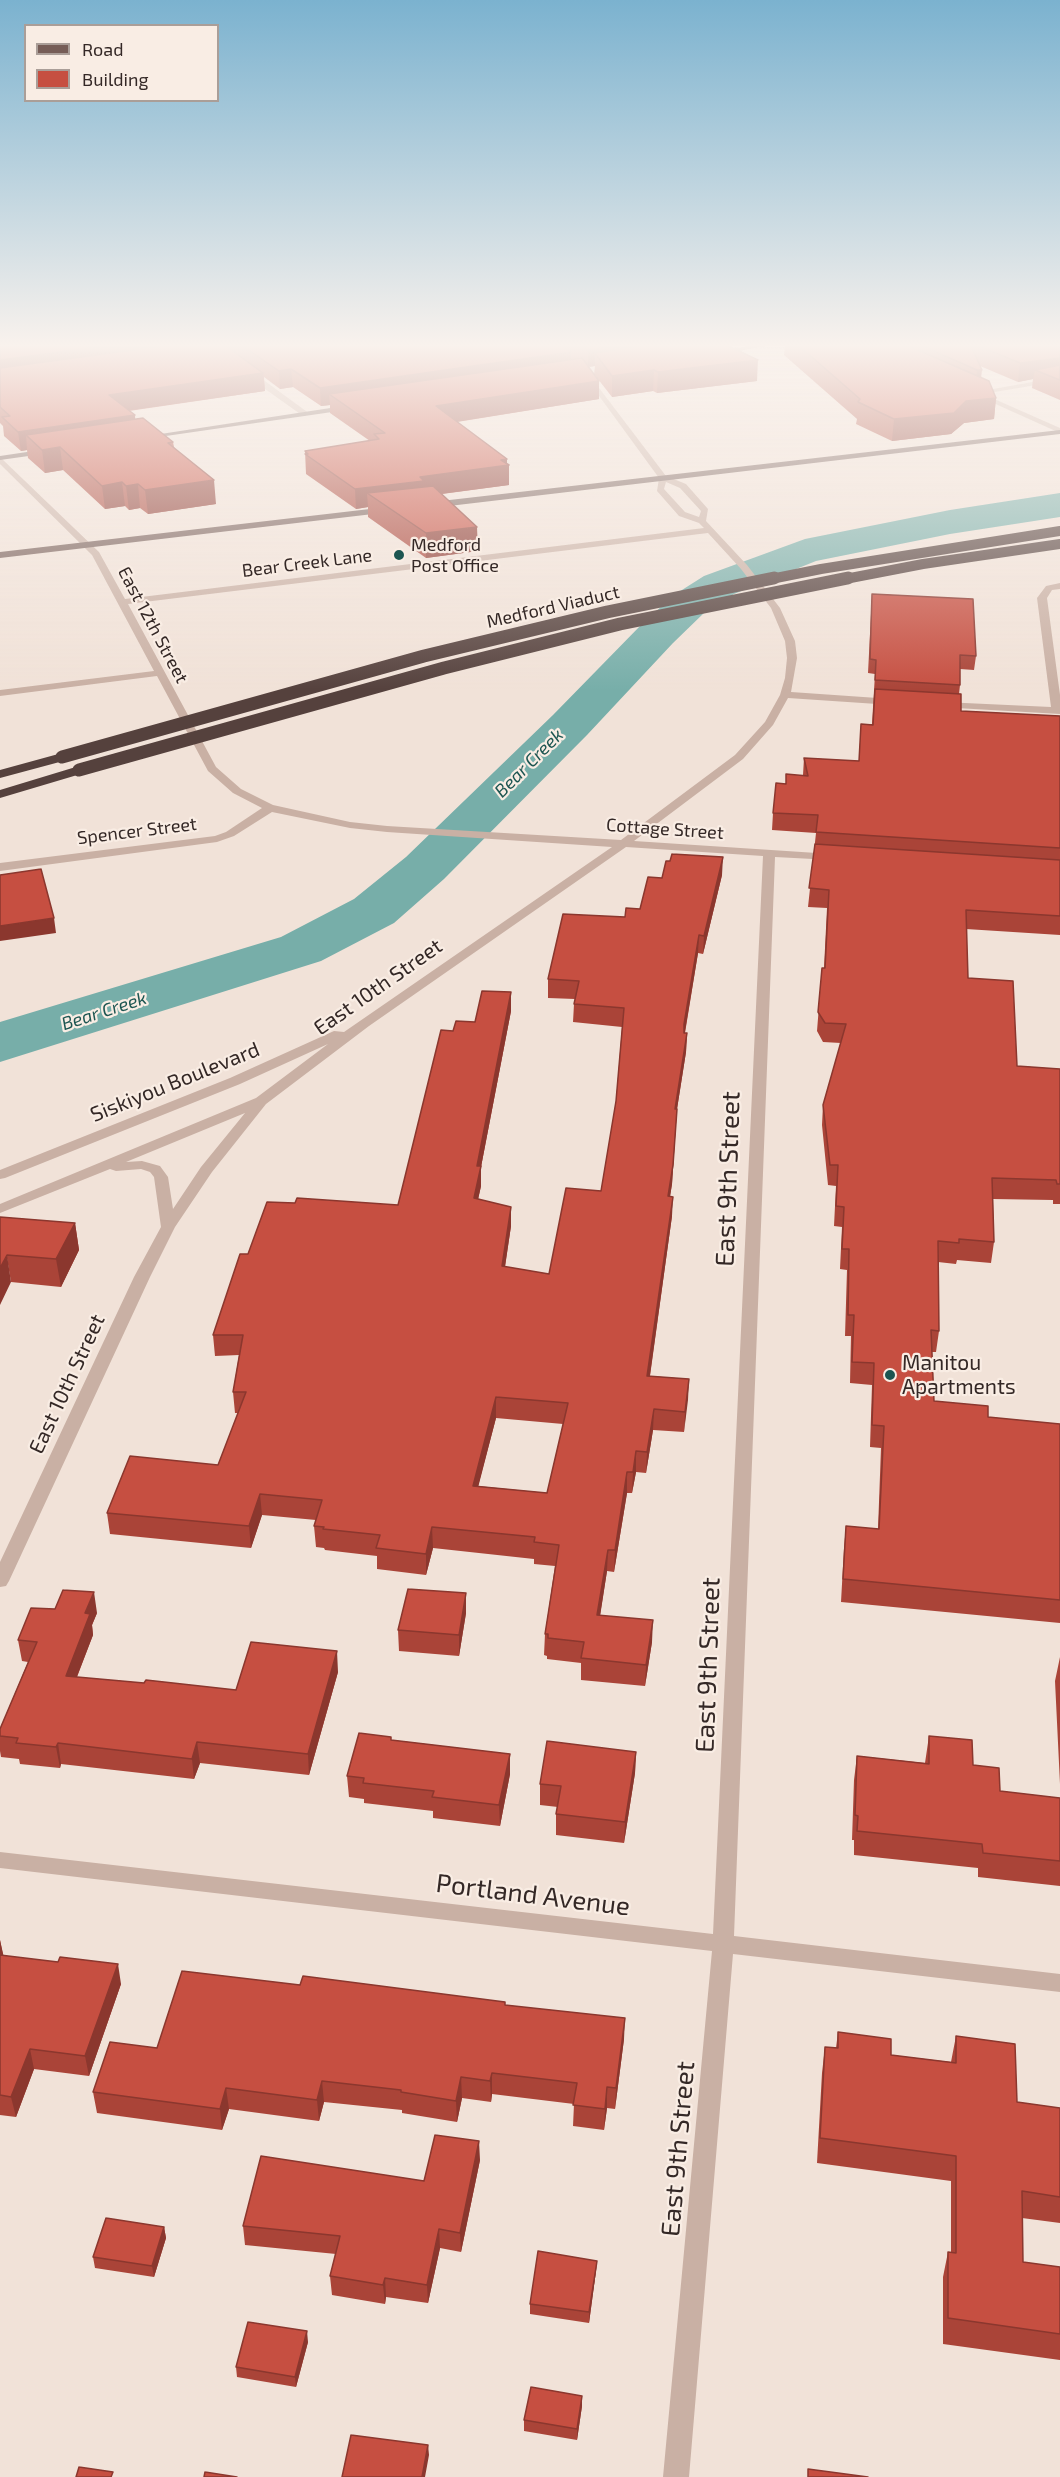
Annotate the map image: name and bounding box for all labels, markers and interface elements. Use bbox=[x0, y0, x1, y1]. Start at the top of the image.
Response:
legend bbox=[24, 24, 219, 102]
text: Road bbox=[82, 38, 123, 60]
text: Building bbox=[82, 68, 149, 90]
place label: Medford Post Office bbox=[411, 534, 499, 576]
street label: Bear Creek Lane bbox=[241, 544, 373, 582]
marker: Medford Post Office bbox=[392, 548, 406, 562]
street label: East 12th Street bbox=[113, 563, 193, 687]
street label: Medford Viaduct bbox=[485, 581, 621, 633]
water label: Bear Creek bbox=[490, 724, 568, 802]
street label: Spencer Street bbox=[76, 813, 198, 849]
street label: Cottage Street bbox=[606, 814, 724, 844]
street label: East 10th Street bbox=[309, 933, 447, 1041]
water label: Bear Creek bbox=[59, 987, 149, 1035]
street label: Siskiyou Boulevard bbox=[87, 1037, 263, 1127]
street label: East 9th Street bbox=[709, 1091, 747, 1267]
street label: East 10th Street bbox=[24, 1310, 110, 1458]
place label: Manitou Apartments bbox=[902, 1350, 1016, 1400]
marker: Manitou Apartments bbox=[883, 1368, 897, 1382]
street label: East 9th Street bbox=[689, 1577, 727, 1753]
street label: Portland Avenue bbox=[434, 1868, 632, 1922]
street label: East 9th Street bbox=[655, 2060, 701, 2238]

